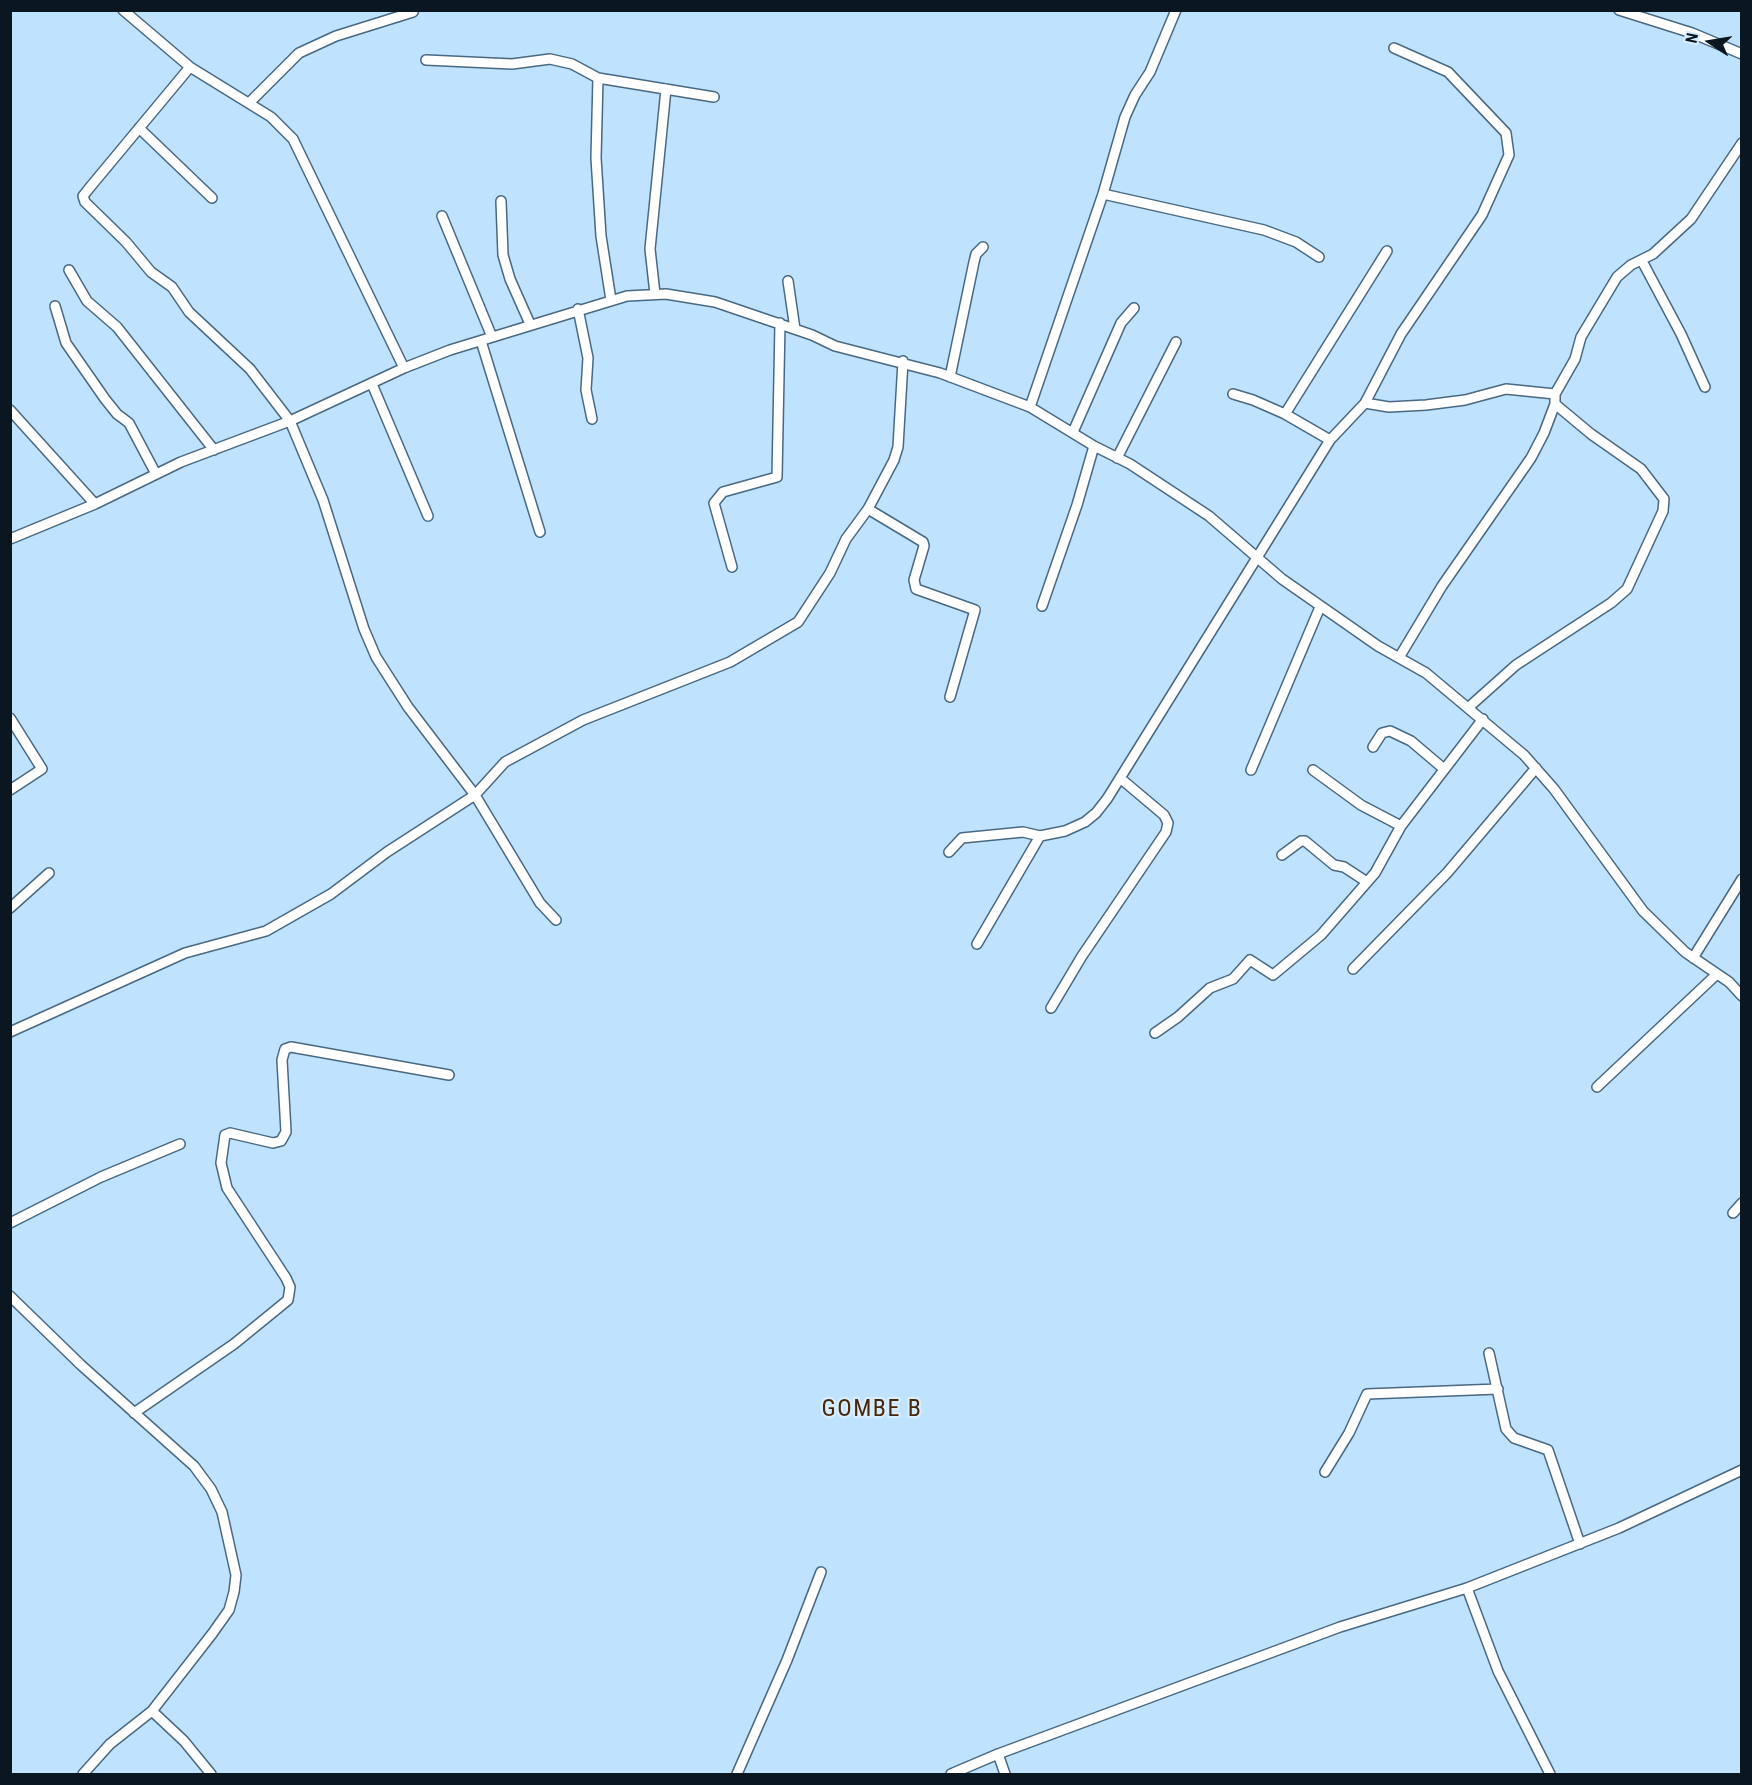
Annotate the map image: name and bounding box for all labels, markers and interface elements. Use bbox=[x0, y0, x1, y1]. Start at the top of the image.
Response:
north arrow bbox=[1680, 12, 1740, 72]
text: N bbox=[1682, 31, 1702, 45]
district label: GOMBE B bbox=[822, 1396, 922, 1424]

